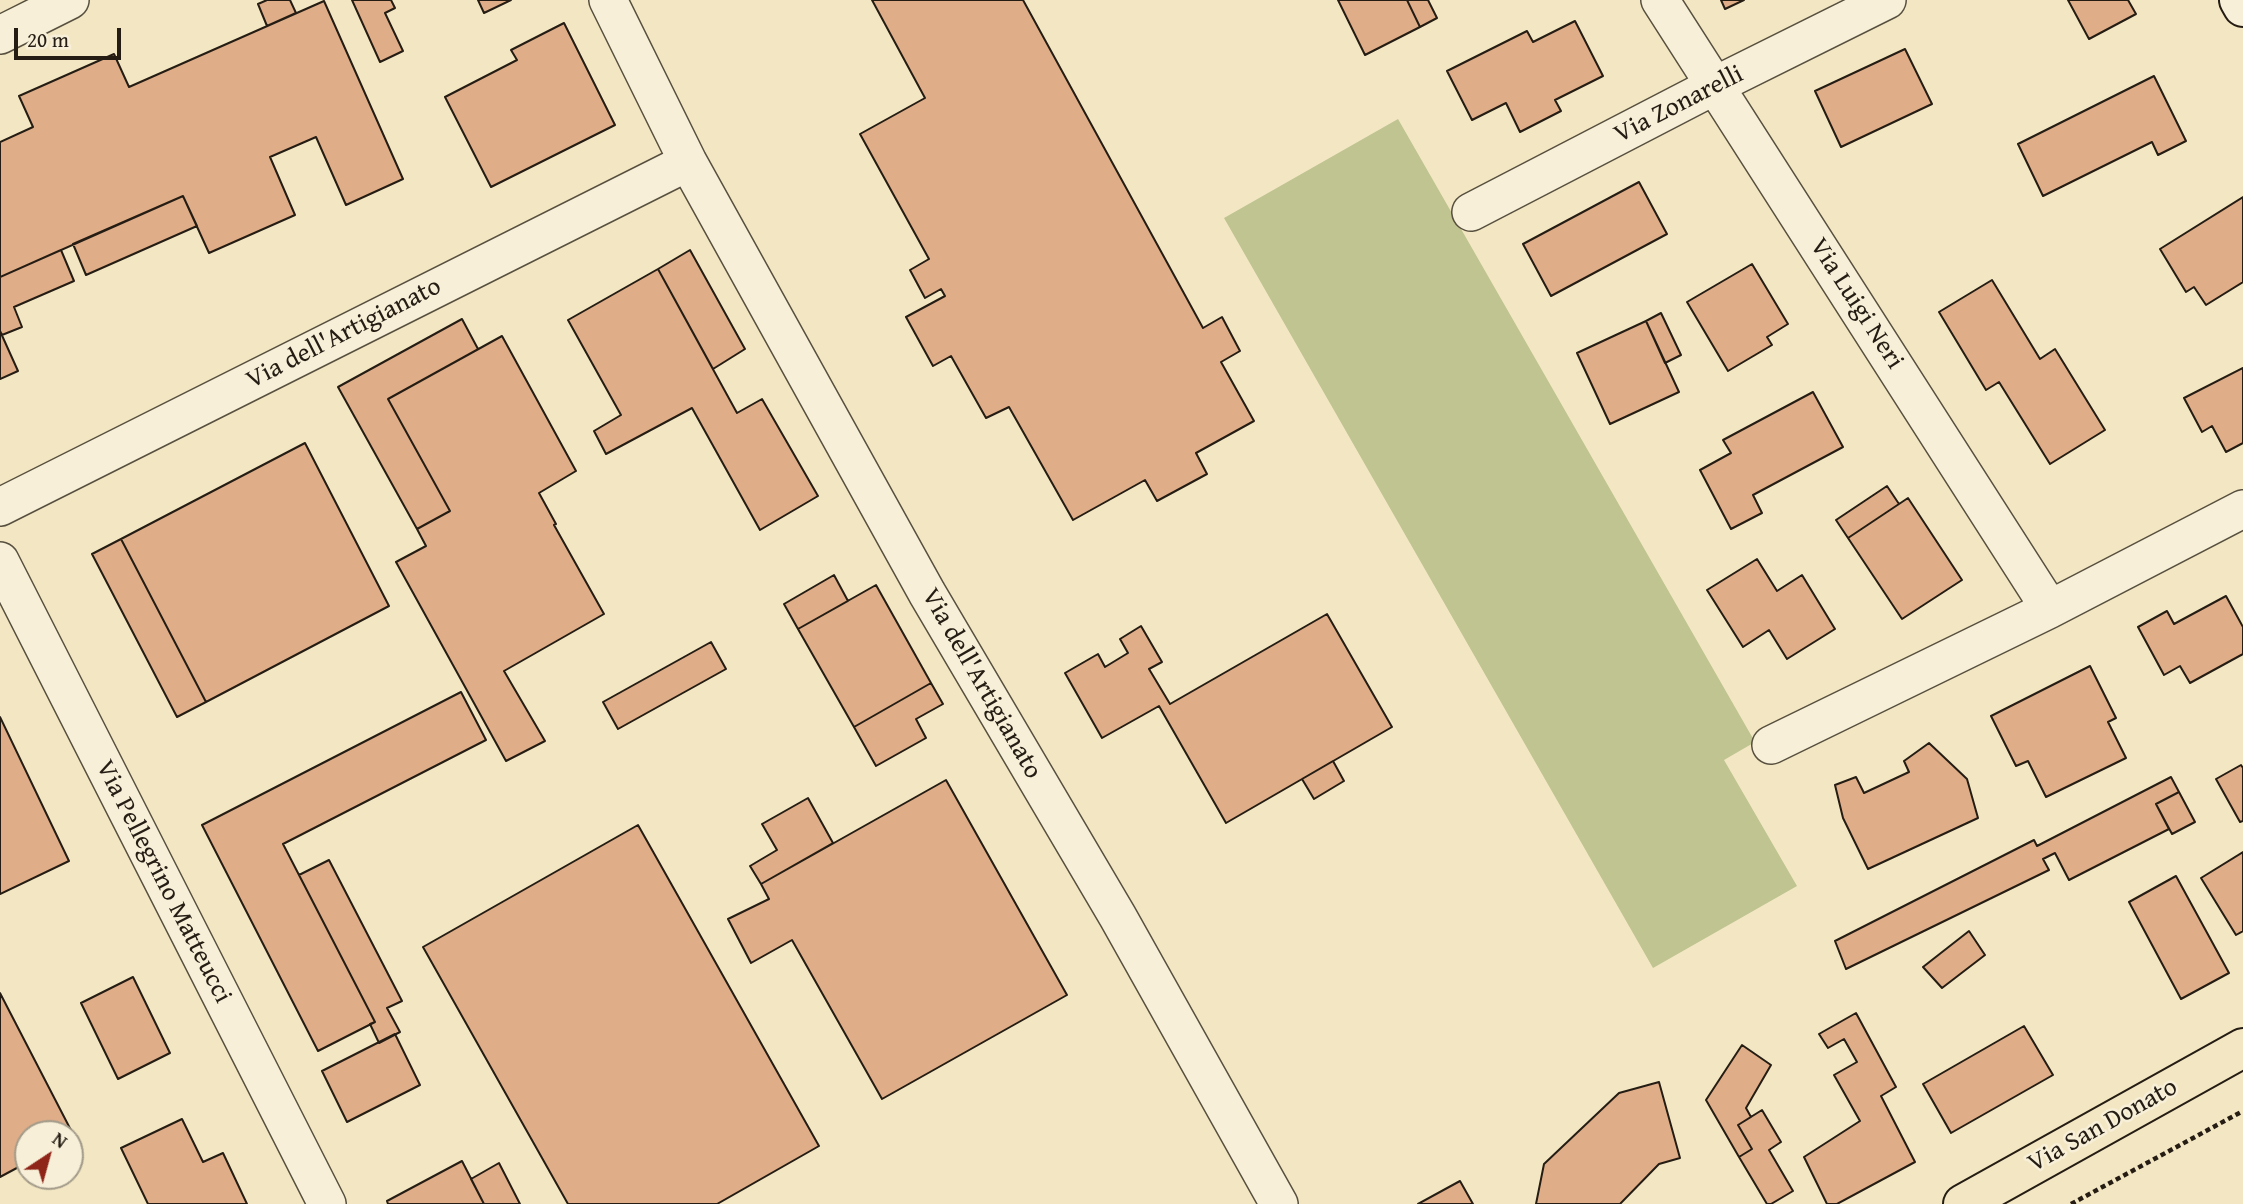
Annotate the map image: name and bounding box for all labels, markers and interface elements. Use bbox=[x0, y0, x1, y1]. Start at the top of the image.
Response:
scale bar bbox=[18, 14, 124, 58]
text: 20 m bbox=[27, 24, 69, 55]
street label: Via Zonarelli bbox=[1609, 59, 1749, 151]
street label: Via Luigi Neri bbox=[1802, 233, 1910, 375]
street label: Via dell'Artigianato bbox=[241, 271, 447, 397]
street label: Via dell'Artigianato bbox=[914, 583, 1048, 785]
street label: Via Pellegrino Matteucci bbox=[88, 755, 238, 1009]
street label: Via San Donato bbox=[2023, 1072, 2183, 1180]
north arrow bbox=[14, 1120, 84, 1190]
text: N bbox=[47, 1125, 74, 1155]

